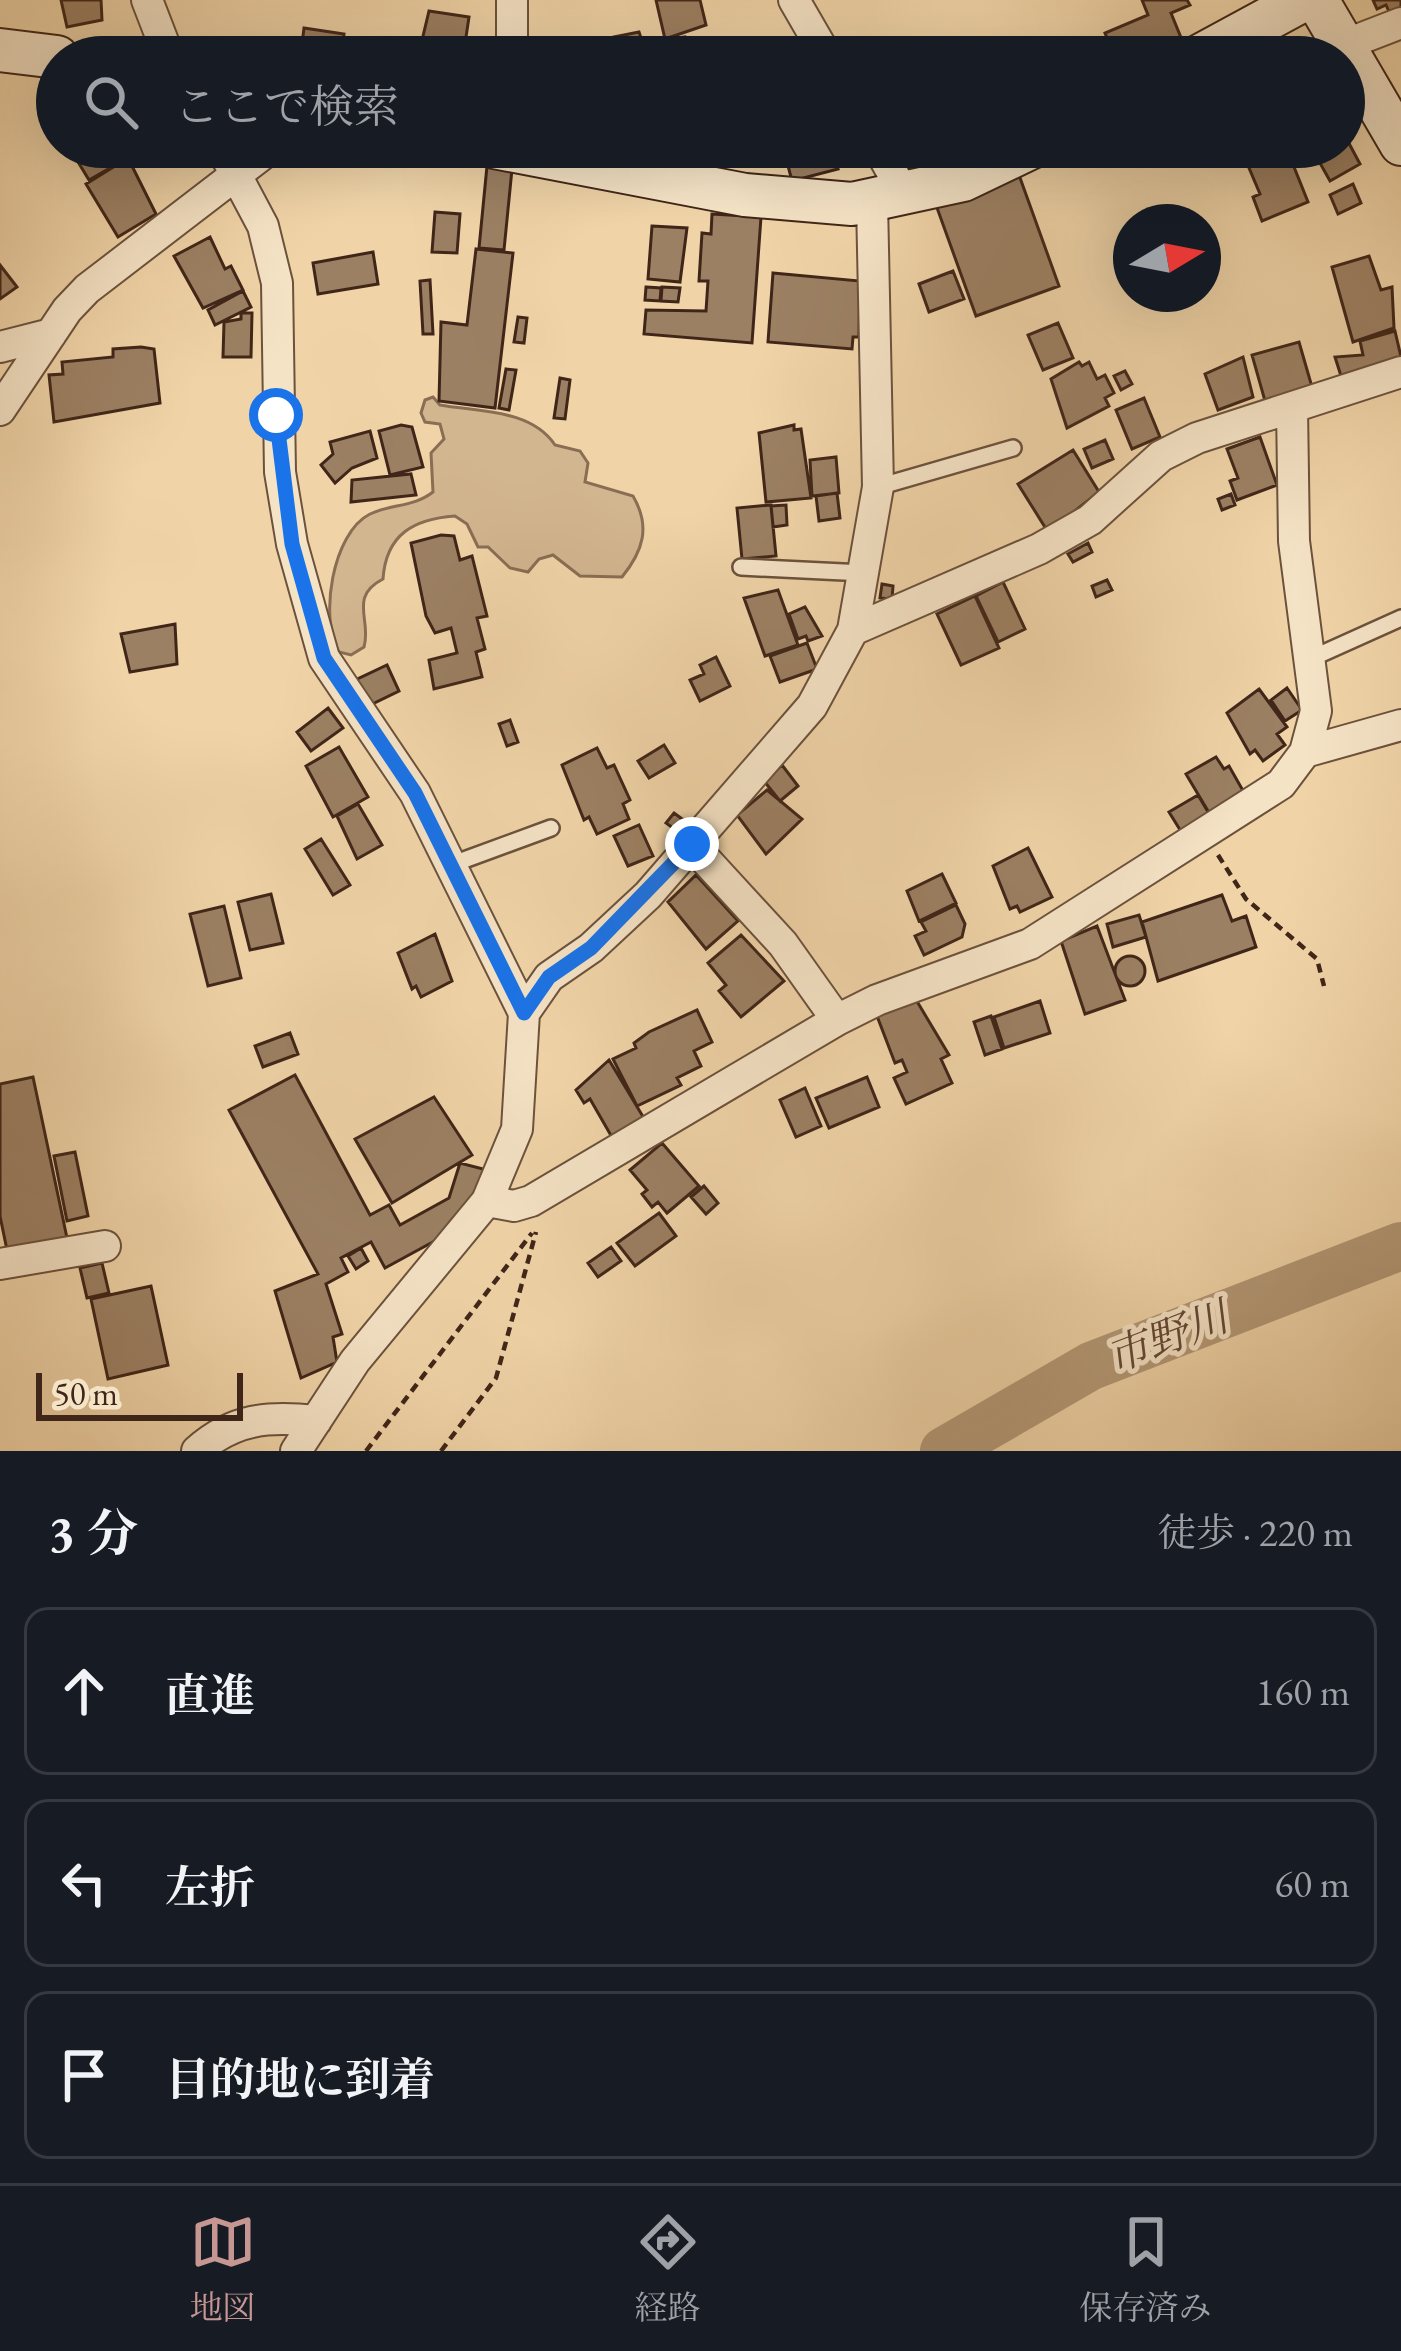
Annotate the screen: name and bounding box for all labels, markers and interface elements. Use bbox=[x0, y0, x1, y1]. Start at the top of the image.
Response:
search box bbox=[36, 36, 1365, 168]
icon: search bbox=[78, 69, 144, 135]
text: ここで検索 bbox=[174, 77, 399, 135]
north arrow bbox=[1113, 204, 1221, 312]
route start bbox=[249, 388, 303, 442]
route end bbox=[665, 817, 719, 871]
water label: 市野川 bbox=[1098, 1287, 1239, 1385]
scale bar bbox=[36, 1367, 243, 1420]
text: 50 m bbox=[54, 1372, 118, 1415]
text: 3 分 bbox=[48, 1500, 138, 1566]
text: 徒歩 · 220 m bbox=[1157, 1507, 1353, 1558]
icon: ahead bbox=[51, 1658, 117, 1724]
text: 直進 bbox=[165, 1666, 255, 1724]
text: 160 m bbox=[1256, 1666, 1350, 1717]
icon: left bbox=[51, 1850, 117, 1916]
text: 左折 bbox=[165, 1858, 255, 1916]
text: 60 m bbox=[1274, 1858, 1350, 1909]
icon: arrive bbox=[51, 2042, 117, 2108]
text: 目的地に到着 bbox=[165, 2050, 435, 2108]
tab: 地図 bbox=[190, 2209, 256, 2329]
tab: 経路 bbox=[635, 2209, 701, 2329]
tab: 保存済み bbox=[1080, 2209, 1212, 2329]

